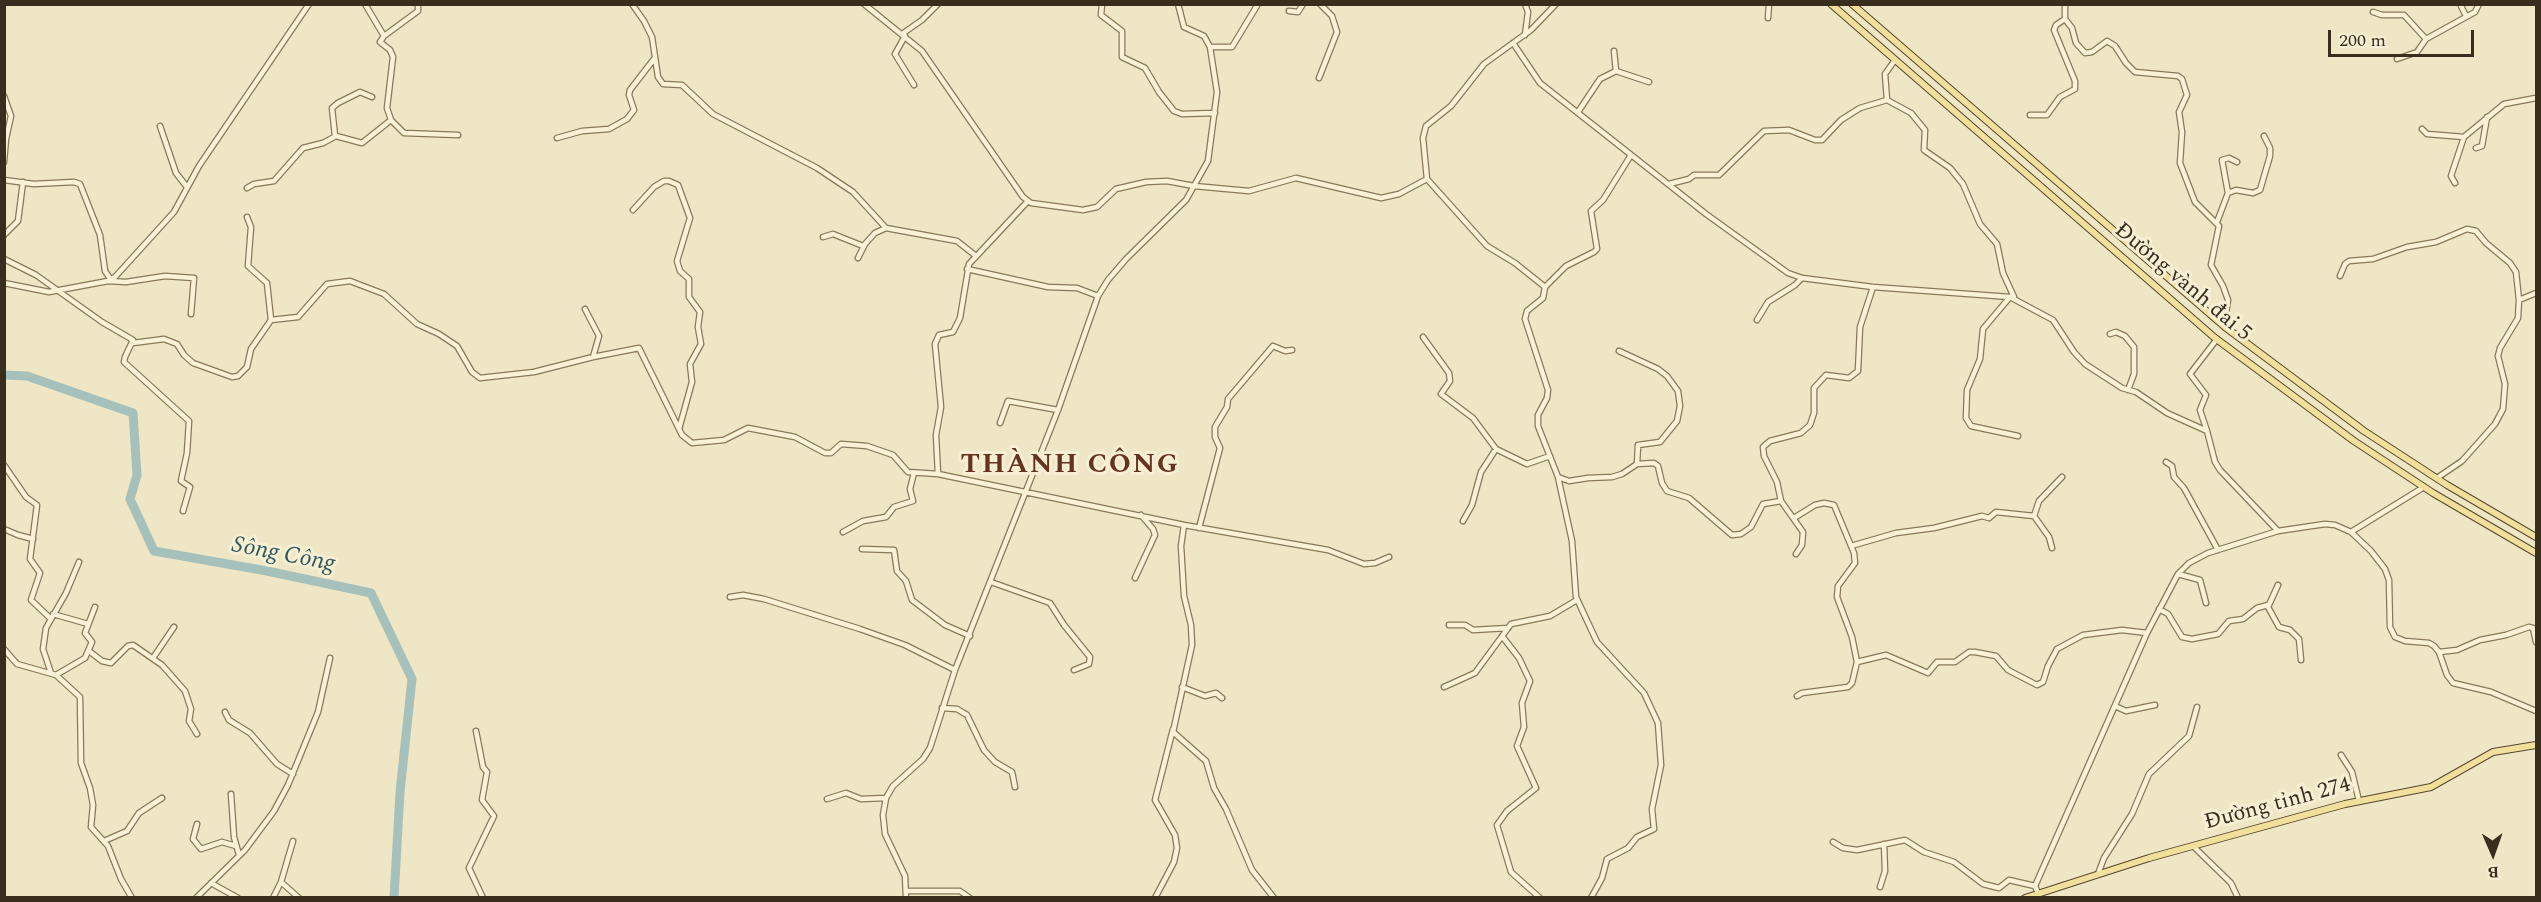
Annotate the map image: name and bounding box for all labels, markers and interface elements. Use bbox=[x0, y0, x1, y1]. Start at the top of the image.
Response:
scale bar bbox=[2331, 18, 2476, 56]
text: 200 m bbox=[2339, 27, 2386, 54]
street label: Đường vành đai 5 bbox=[2108, 218, 2256, 348]
district label: THÀNH CÔNG bbox=[961, 450, 1179, 484]
water label: Sông Công bbox=[229, 532, 337, 580]
street label: Đường tỉnh 274 bbox=[2202, 773, 2354, 837]
north arrow bbox=[2463, 824, 2523, 884]
text: B bbox=[2488, 860, 2500, 884]

